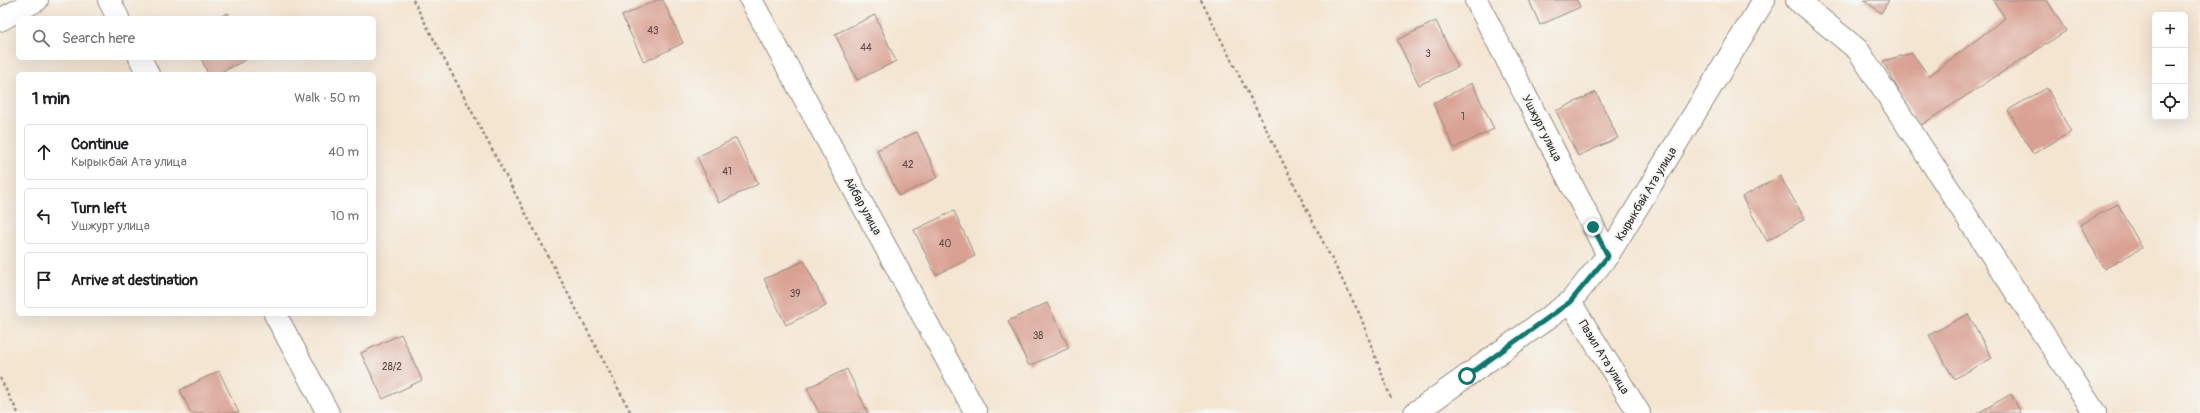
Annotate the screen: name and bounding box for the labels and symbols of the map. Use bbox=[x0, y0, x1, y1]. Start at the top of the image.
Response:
house number: 43 bbox=[647, 25, 659, 37]
house number: 44 bbox=[860, 42, 872, 54]
house number: 3 bbox=[1425, 48, 1431, 60]
street label: Ушжурт улица bbox=[1518, 92, 1565, 164]
house number: 1 bbox=[1461, 111, 1465, 123]
street label: Кырыкбай Ата улица bbox=[1612, 144, 1681, 244]
house number: 42 bbox=[902, 159, 914, 171]
house number: 41 bbox=[722, 166, 732, 178]
street label: Айбар улица bbox=[840, 175, 885, 238]
route end bbox=[1584, 218, 1602, 236]
house number: 40 bbox=[939, 238, 951, 250]
house number: 39 bbox=[790, 288, 800, 300]
street label: Пазил Ата улица bbox=[1575, 317, 1633, 398]
house number: 38 bbox=[1033, 330, 1043, 342]
house number: 28/2 bbox=[382, 361, 402, 373]
route start bbox=[1458, 367, 1476, 385]

